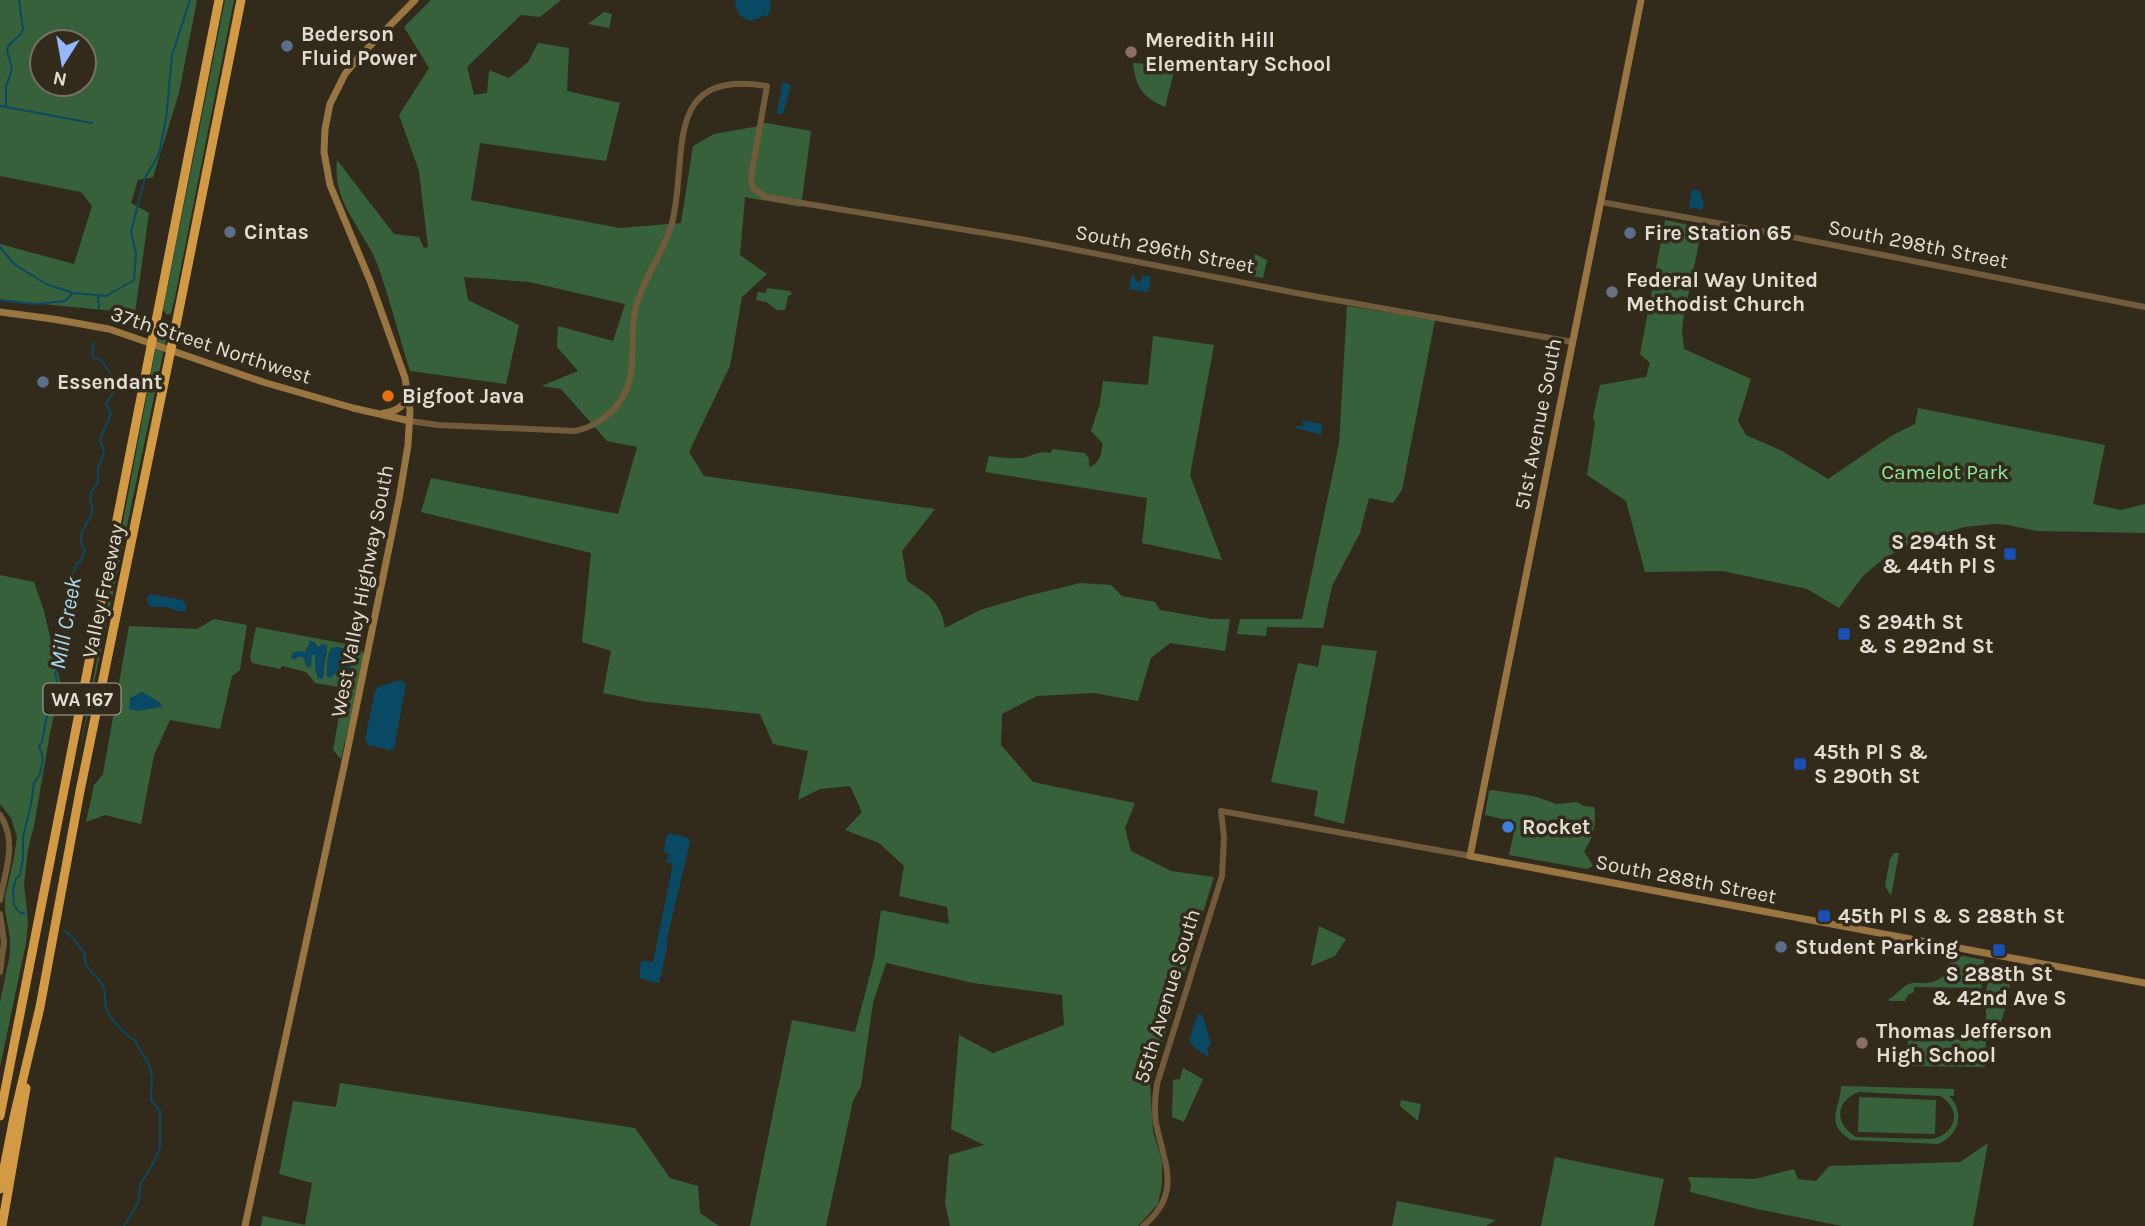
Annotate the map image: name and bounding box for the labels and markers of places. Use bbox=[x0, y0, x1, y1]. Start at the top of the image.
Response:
place label: Bederson Fluid Power bbox=[301, 22, 417, 70]
place label: Meredith Hill Elementary School bbox=[1145, 28, 1331, 76]
marker: Bederson Fluid Power bbox=[279, 38, 295, 54]
marker: Meredith Hill Elementary School bbox=[1123, 44, 1139, 60]
place label: Cintas bbox=[244, 220, 309, 244]
place label: Fire Station 65 bbox=[1644, 221, 1791, 245]
marker: Cintas bbox=[222, 224, 238, 240]
marker: Fire Station 65 bbox=[1622, 225, 1638, 241]
place label: Federal Way United Methodist Church bbox=[1626, 268, 1818, 316]
marker: Federal Way United Methodist Church bbox=[1604, 284, 1620, 300]
place label: Essendant bbox=[57, 370, 162, 394]
marker: Essendant bbox=[35, 374, 51, 390]
place label: Bigfoot Java bbox=[402, 384, 525, 408]
marker: Bigfoot Java bbox=[380, 388, 396, 404]
place label: S 294th St & 44th Pl S bbox=[1881, 530, 1996, 578]
marker: S 294th St & 44th Pl S bbox=[2002, 546, 2018, 562]
place label: S 294th St & S 292nd St bbox=[1858, 610, 1993, 658]
marker: S 294th St & S 292nd St bbox=[1836, 626, 1852, 642]
place label: 45th Pl S & S 290th St bbox=[1814, 740, 1928, 788]
marker: 45th Pl S & S 290th St bbox=[1792, 756, 1808, 772]
place label: Rocket bbox=[1522, 815, 1590, 839]
marker: Rocket bbox=[1500, 819, 1516, 835]
place label: 45th Pl S & S 288th St bbox=[1838, 904, 2064, 928]
marker: 45th Pl S & S 288th St bbox=[1816, 908, 1832, 924]
place label: Student Parking bbox=[1795, 935, 1958, 959]
marker: Student Parking bbox=[1773, 939, 1789, 955]
marker: S 288th St & 42nd Ave S bbox=[1991, 942, 2007, 958]
place label: S 288th St & 42nd Ave S bbox=[1931, 962, 2067, 1010]
place label: Thomas Jefferson High School bbox=[1876, 1019, 2052, 1067]
marker: Thomas Jefferson High School bbox=[1854, 1035, 1870, 1051]

